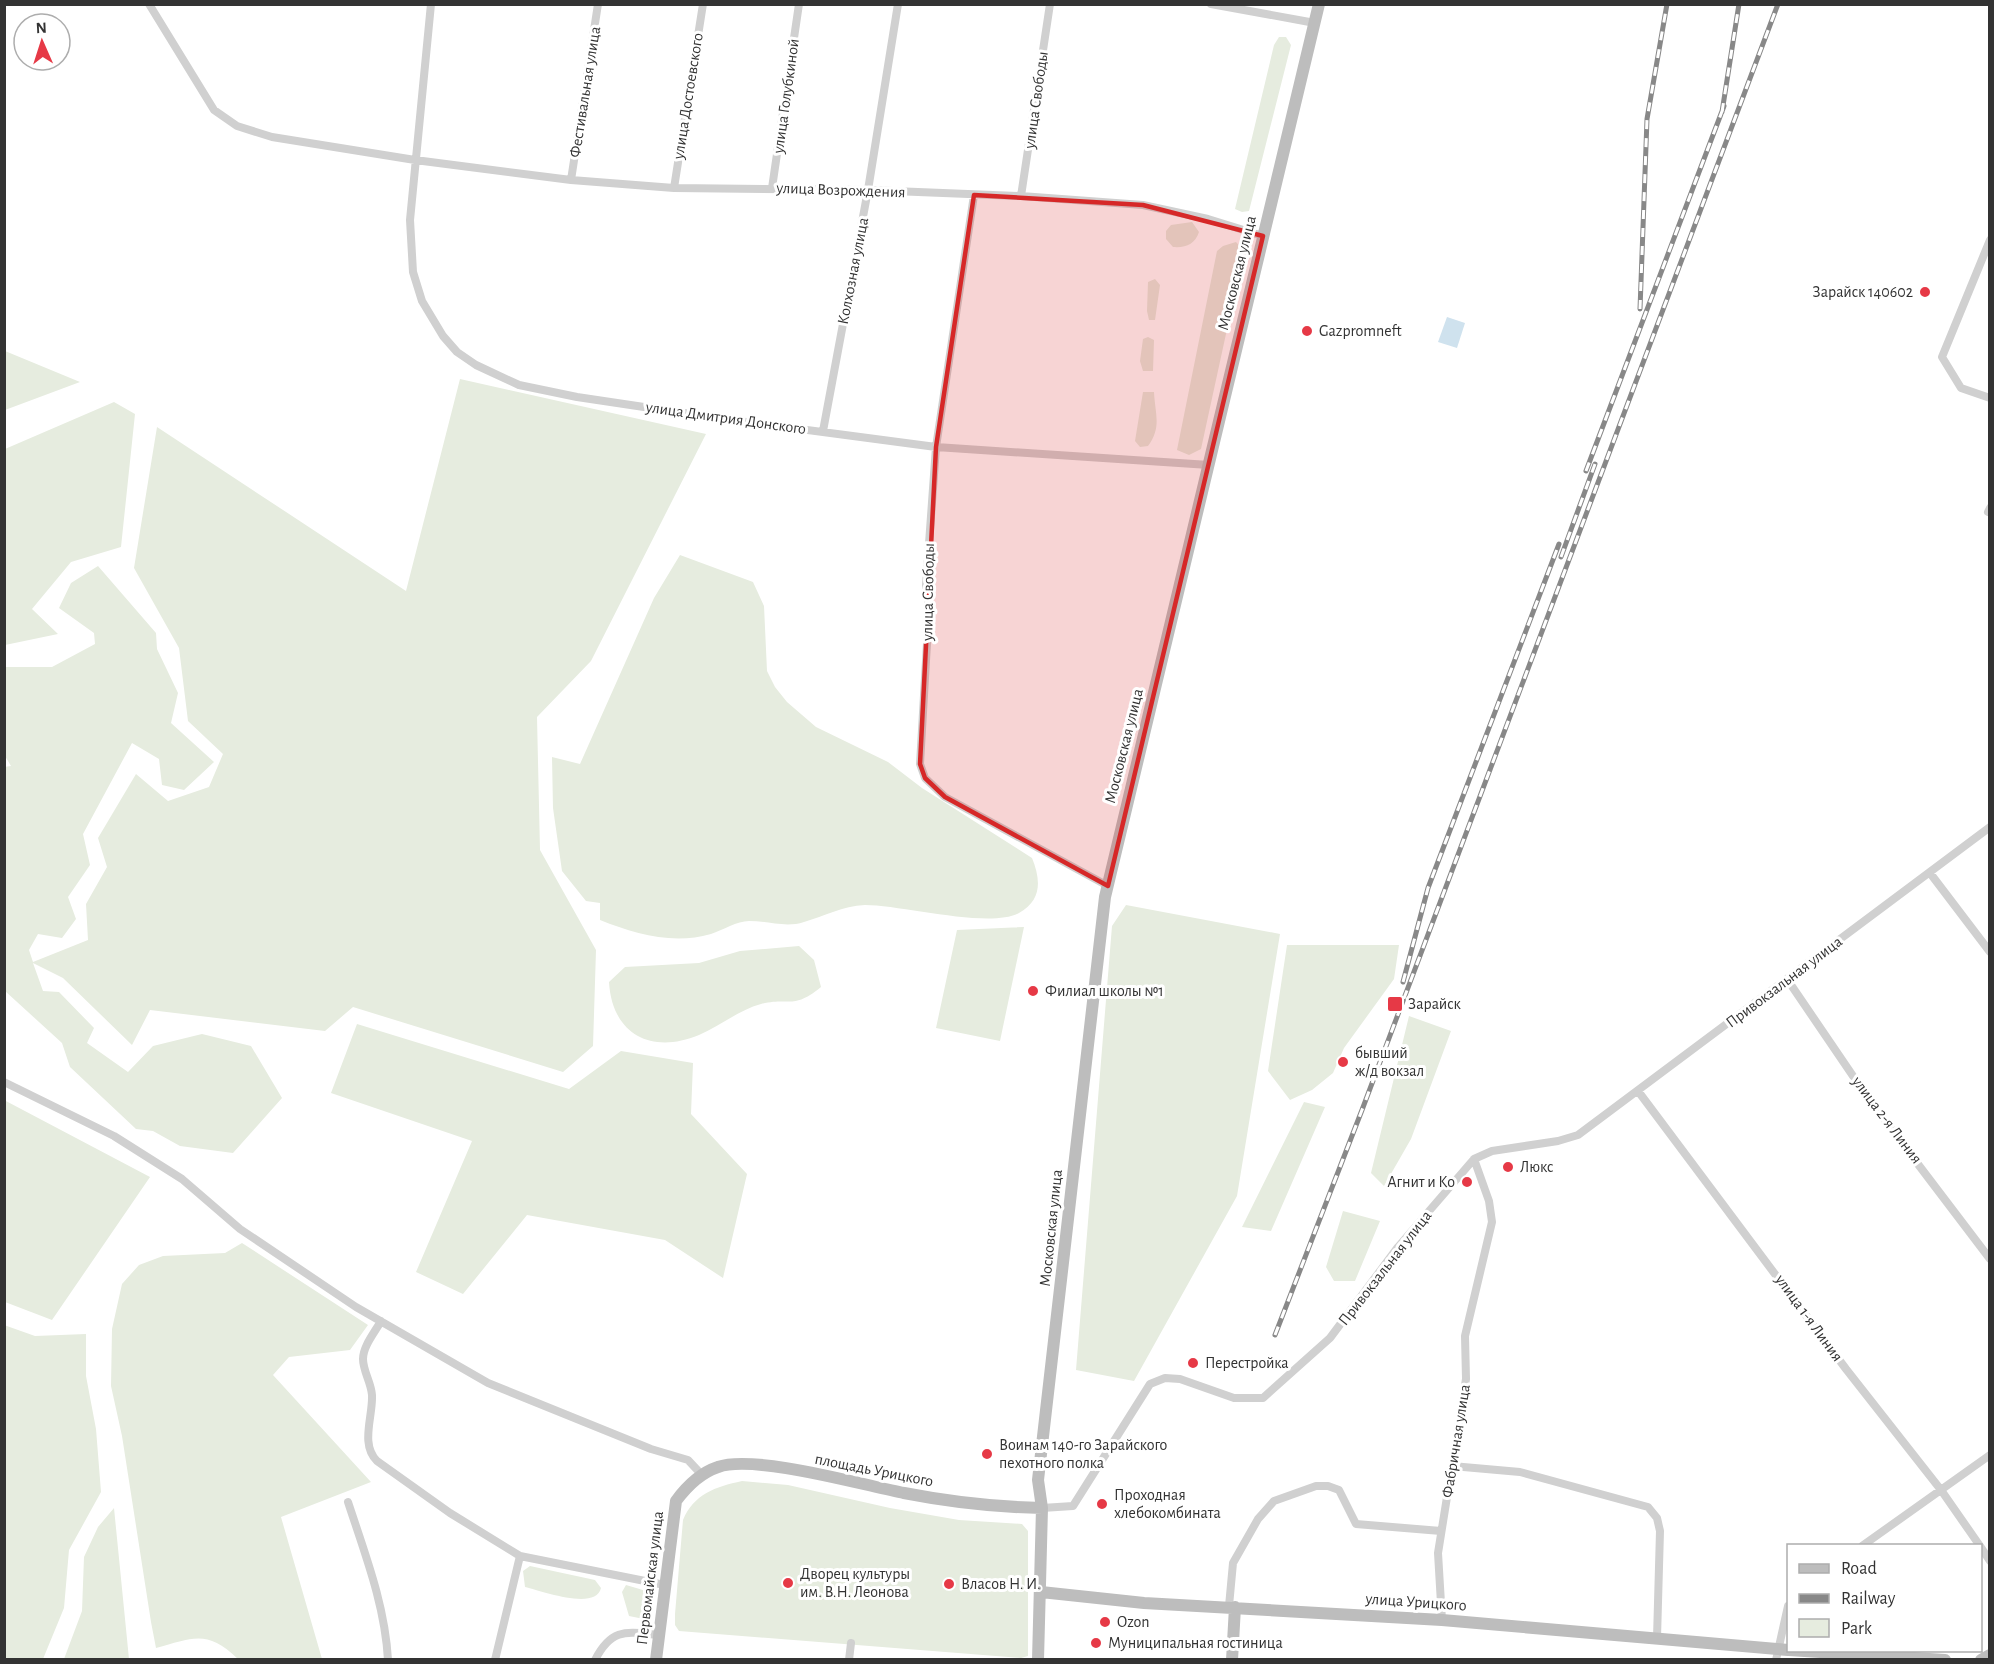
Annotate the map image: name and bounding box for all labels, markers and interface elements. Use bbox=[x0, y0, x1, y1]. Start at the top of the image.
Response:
north arrow bbox=[12, 12, 72, 72]
text: N bbox=[35, 20, 47, 36]
street label: Фестивальная улица bbox=[567, 25, 604, 159]
street label: улица Достоевского bbox=[670, 32, 707, 161]
street label: улица Голубкиной bbox=[770, 38, 803, 156]
street label: улица Свободы bbox=[1021, 50, 1052, 151]
street label: улица Возрождения bbox=[775, 180, 906, 201]
street label: Московская улица bbox=[1215, 214, 1260, 332]
street label: Колхозная улица bbox=[835, 216, 872, 326]
place label: Зарайск 140602 bbox=[1813, 284, 1913, 300]
marker: Зарайск 140602 bbox=[1918, 285, 1932, 299]
place label: Gazpromneft bbox=[1319, 323, 1402, 339]
marker: Gazpromneft bbox=[1300, 324, 1314, 338]
street label: улица Дмитрия Донского bbox=[644, 399, 807, 438]
street label: улица Свободы bbox=[919, 543, 938, 642]
street label: Московская улица bbox=[1102, 687, 1147, 805]
street label: Привокзальная улица bbox=[1723, 933, 1846, 1032]
place label: Филиал школы №1 bbox=[1045, 983, 1164, 999]
marker: Филиал школы №1 bbox=[1026, 984, 1040, 998]
marker: Зарайск bbox=[1386, 995, 1404, 1013]
place label: Зарайск bbox=[1408, 996, 1462, 1012]
place label: бывший ж/д вокзал bbox=[1355, 1045, 1424, 1079]
marker: бывший ж/д вокзал bbox=[1336, 1055, 1350, 1069]
street label: улица 2-я Линия bbox=[1848, 1073, 1925, 1167]
place label: Люкс bbox=[1520, 1159, 1554, 1175]
marker: Люкс bbox=[1501, 1160, 1515, 1174]
street label: Московская улица bbox=[1037, 1169, 1066, 1287]
place label: Агнит и Ко bbox=[1387, 1174, 1455, 1190]
marker: Агнит и Ко bbox=[1460, 1175, 1474, 1189]
street label: Привокзальная улица bbox=[1335, 1208, 1435, 1329]
street label: улица 1-я Линия bbox=[1771, 1271, 1846, 1365]
place label: Перестройка bbox=[1205, 1355, 1289, 1371]
marker: Перестройка bbox=[1186, 1356, 1200, 1370]
street label: Фабричная улица bbox=[1439, 1383, 1474, 1499]
place label: Воинам 140-го Зарайского пехотного полка bbox=[999, 1437, 1168, 1471]
marker: Воинам 140-го Зарайского пехотного полка bbox=[980, 1447, 994, 1461]
street label: площадь Урицкого bbox=[813, 1451, 935, 1489]
place label: Проходная хлебокомбината bbox=[1114, 1487, 1221, 1521]
marker: Проходная хлебокомбината bbox=[1095, 1497, 1109, 1511]
street label: Первомайская улица bbox=[634, 1510, 667, 1646]
legend bbox=[1787, 1544, 1982, 1652]
text: Road bbox=[1841, 1560, 1877, 1578]
place label: Дворец культуры им. В.Н. Леонова bbox=[800, 1566, 910, 1600]
marker: Дворец культуры им. В.Н. Леонова bbox=[781, 1576, 795, 1590]
place label: Власов Н. И. bbox=[961, 1576, 1041, 1592]
marker: Власов Н. И. bbox=[942, 1577, 956, 1591]
street label: улица Урицкого bbox=[1364, 1590, 1467, 1615]
text: Railway bbox=[1841, 1590, 1896, 1608]
place label: Ozon bbox=[1117, 1614, 1149, 1630]
marker: Ozon bbox=[1098, 1615, 1112, 1629]
text: Park bbox=[1841, 1620, 1873, 1638]
place label: Муниципальная гостиница bbox=[1108, 1635, 1283, 1652]
marker: Муниципальная гостиница bbox=[1089, 1636, 1103, 1650]

